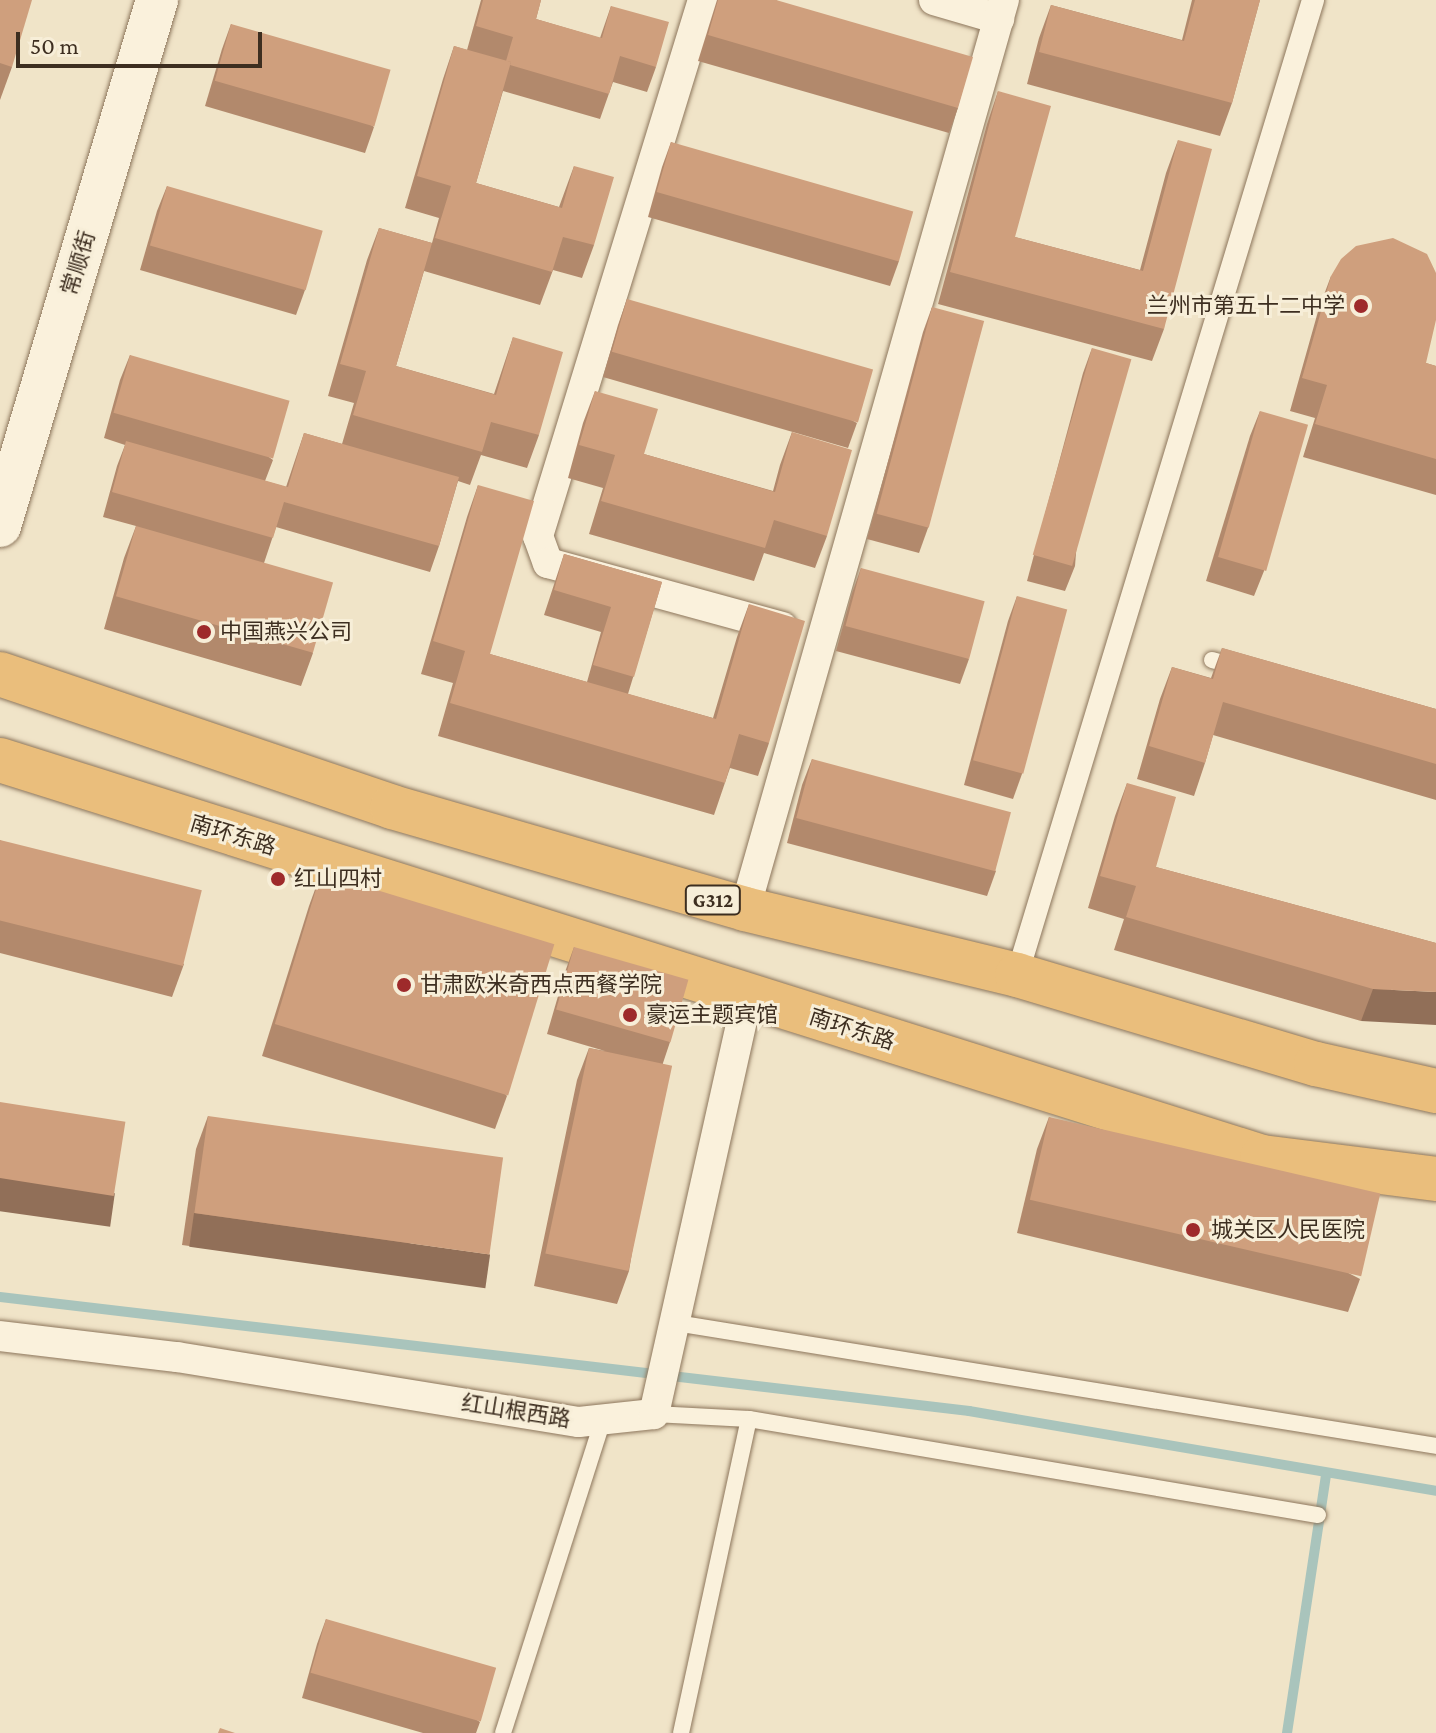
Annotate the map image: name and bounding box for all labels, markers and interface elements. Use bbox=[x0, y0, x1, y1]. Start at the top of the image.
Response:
scale bar bbox=[20, 16, 266, 66]
text: 50 m bbox=[30, 32, 79, 59]
street label: 常顺街 bbox=[56, 228, 100, 298]
place label: 兰州市第五十二中学 bbox=[1147, 293, 1345, 319]
marker: 兰州市第五十二中学 bbox=[1352, 297, 1370, 315]
place label: 中国燕兴公司 bbox=[220, 619, 352, 645]
marker: 中国燕兴公司 bbox=[195, 623, 213, 641]
street label: 南环东路 bbox=[187, 810, 279, 860]
place label: 红山四村 bbox=[294, 866, 382, 892]
marker: 红山四村 bbox=[269, 870, 287, 888]
road number: G312 bbox=[683, 884, 743, 916]
place label: 甘肃欧米奇西点西餐学院 bbox=[420, 972, 662, 998]
marker: 甘肃欧米奇西点西餐学院 bbox=[395, 976, 413, 994]
place label: 豪运主题宾馆 bbox=[646, 1002, 778, 1028]
street label: 南环东路 bbox=[806, 1003, 898, 1055]
marker: 豪运主题宾馆 bbox=[621, 1006, 639, 1024]
place label: 城关区人民医院 bbox=[1211, 1217, 1365, 1243]
marker: 城关区人民医院 bbox=[1182, 1219, 1204, 1241]
street label: 红山根西路 bbox=[460, 1389, 572, 1433]

